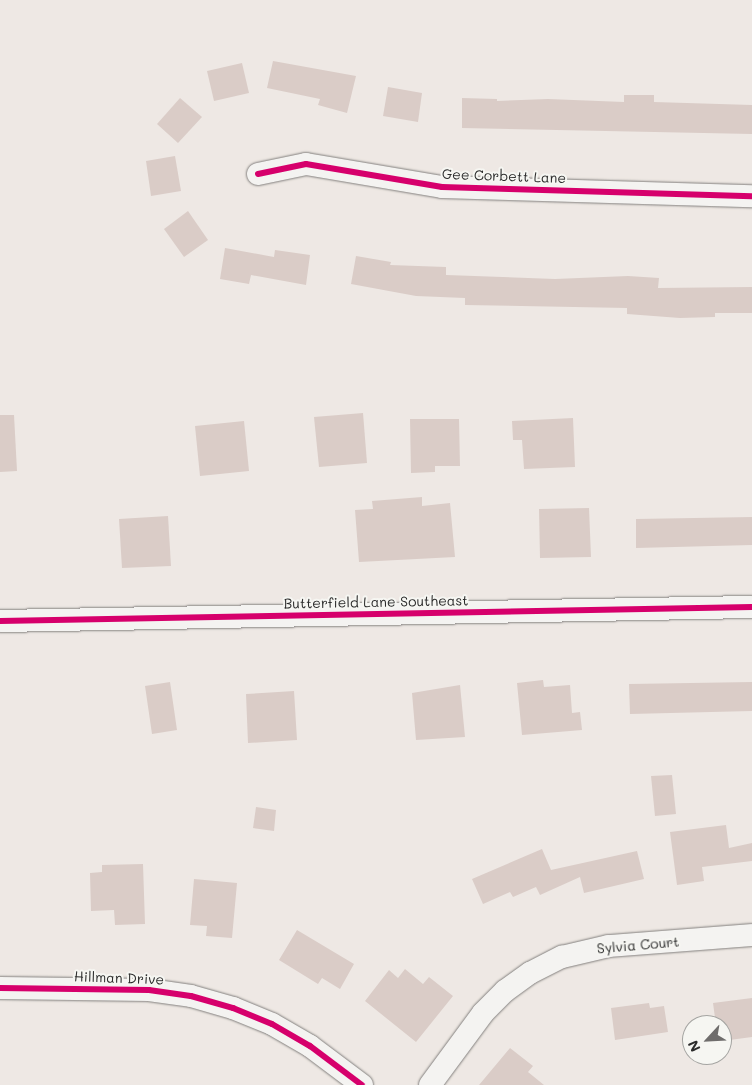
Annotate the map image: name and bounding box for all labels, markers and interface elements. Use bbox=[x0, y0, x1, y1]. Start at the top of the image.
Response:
street label: Gee Corbett Lane bbox=[442, 165, 566, 187]
street label: Butterfield Lane Southeast bbox=[283, 592, 469, 612]
street label: Sylvia Court bbox=[596, 933, 680, 957]
street label: Hillman Drive bbox=[74, 968, 164, 988]
north arrow bbox=[682, 1015, 732, 1065]
text: N bbox=[683, 1037, 705, 1055]

